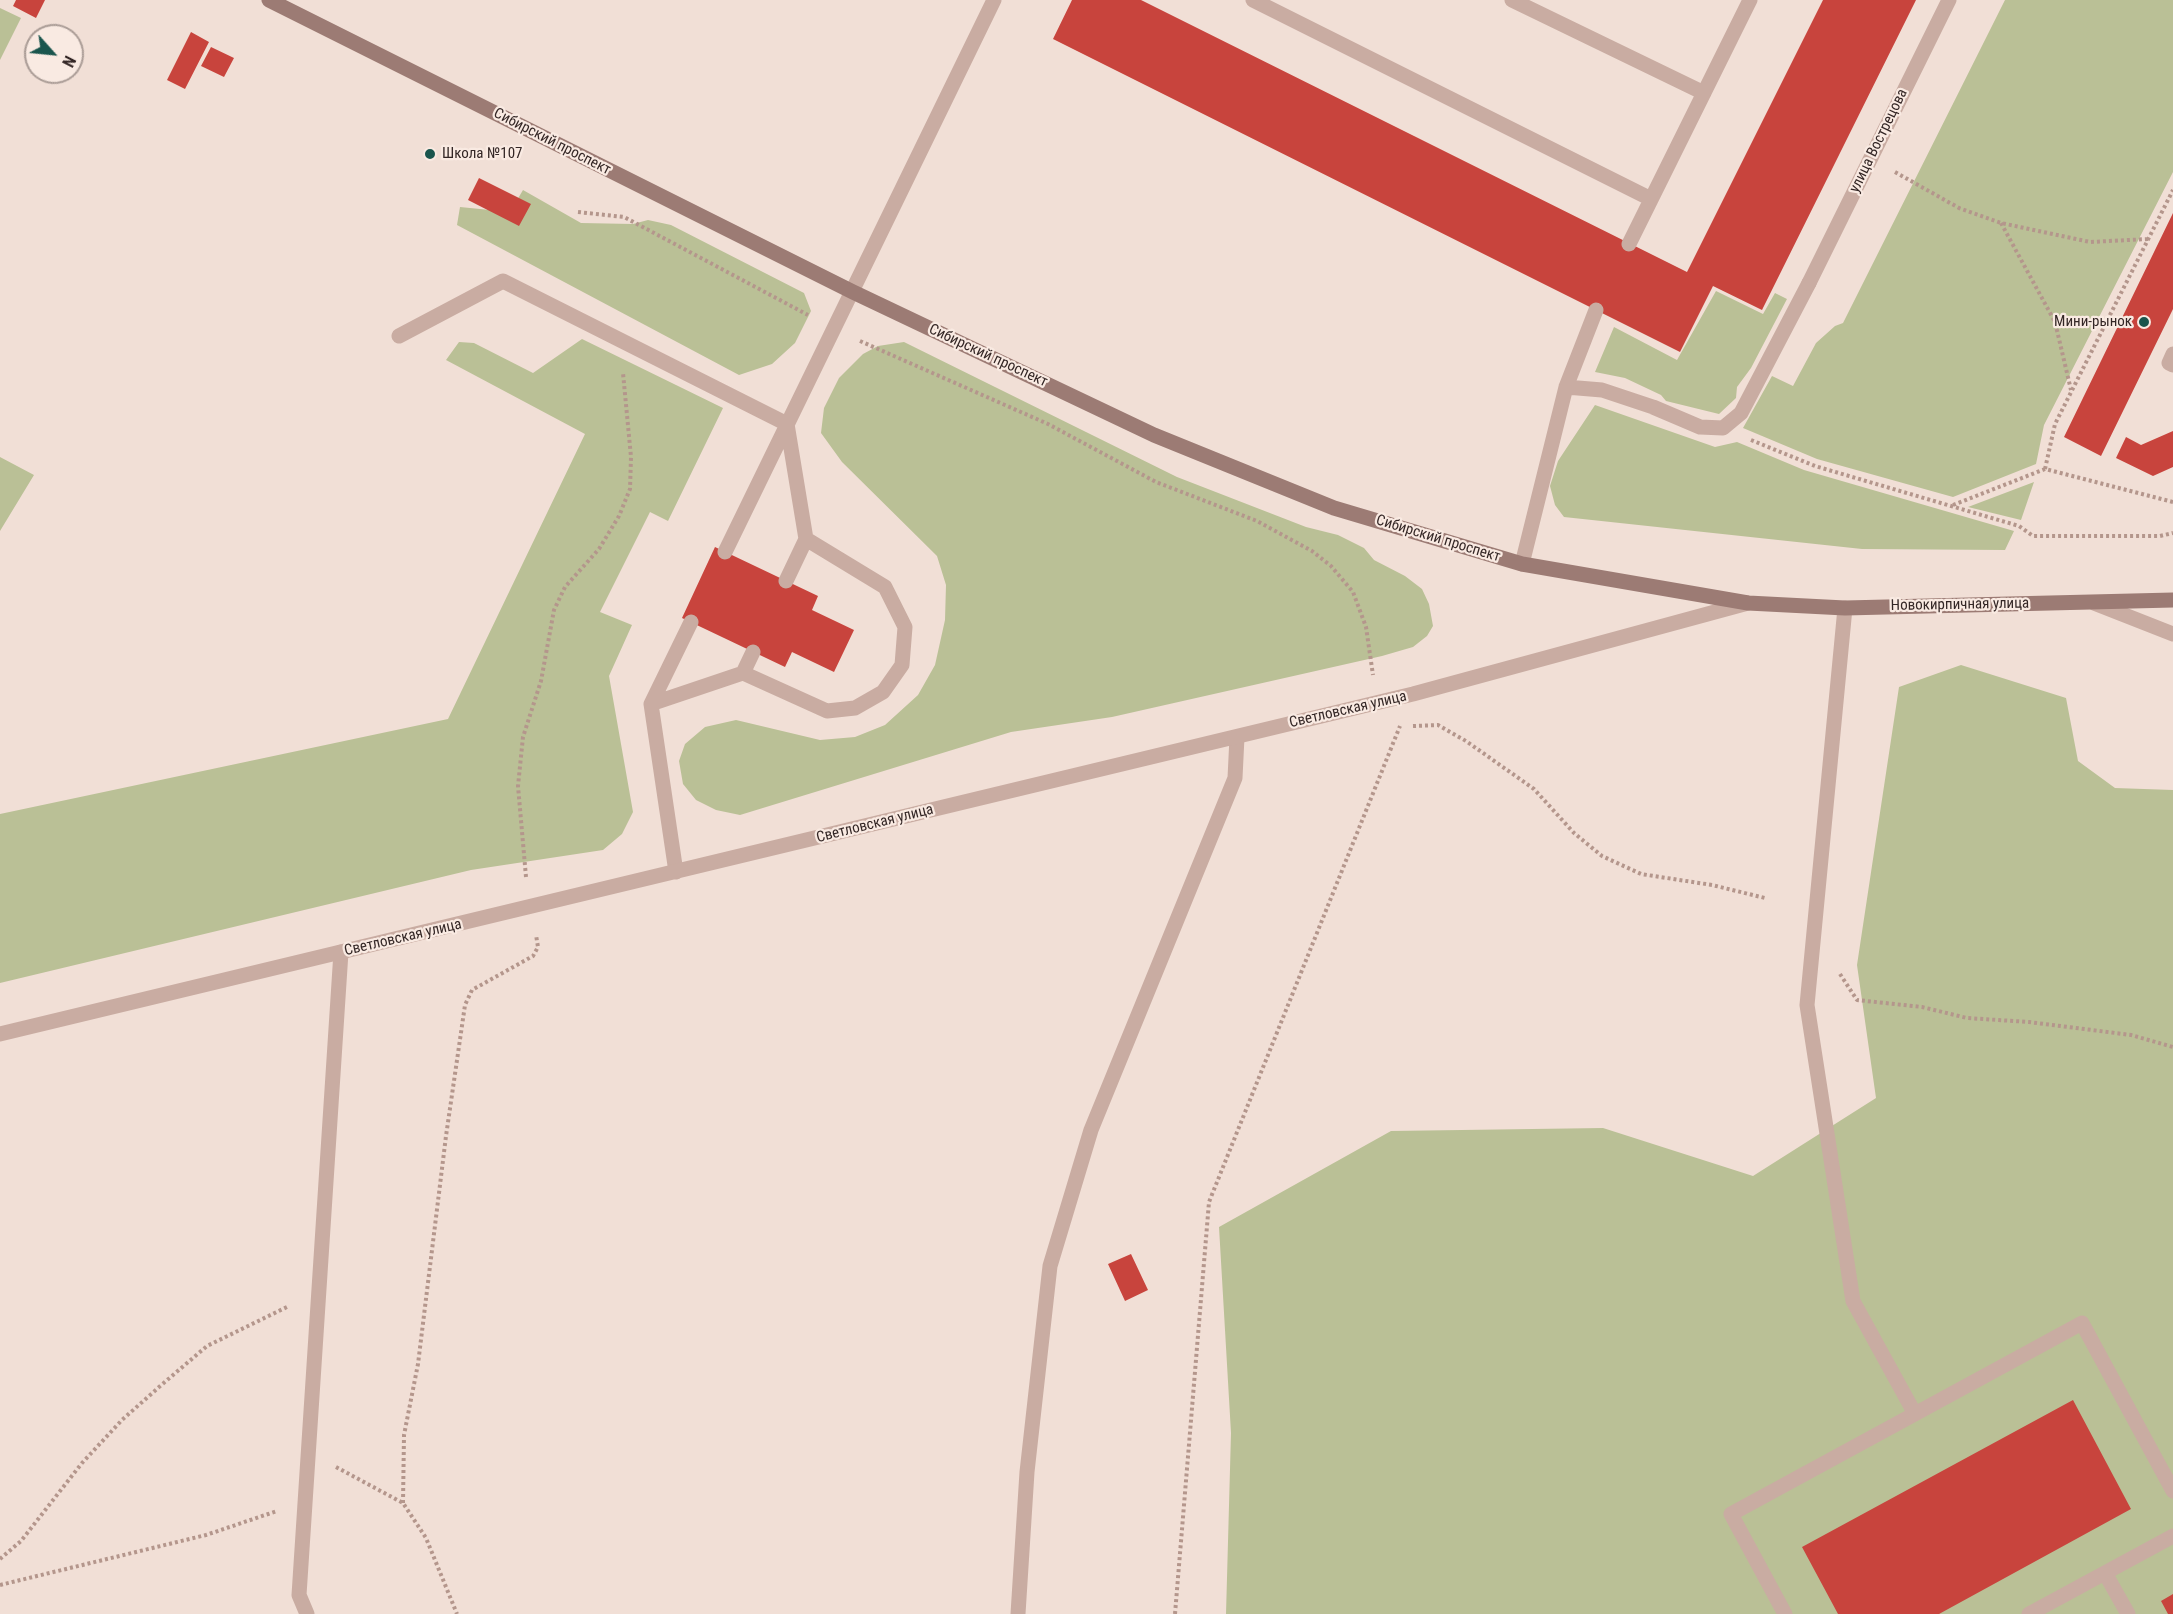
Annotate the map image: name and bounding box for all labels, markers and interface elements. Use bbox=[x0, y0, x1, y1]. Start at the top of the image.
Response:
north arrow bbox=[24, 24, 84, 84]
text: N bbox=[58, 53, 79, 70]
street label: улица Вострецова bbox=[1846, 86, 1912, 196]
street label: Сибирский проспект bbox=[490, 105, 614, 179]
place label: Школа №107 bbox=[442, 145, 522, 163]
marker: Школа №107 bbox=[423, 147, 437, 161]
place label: Мини-рынок bbox=[2054, 313, 2132, 331]
marker: Мини-рынок bbox=[2137, 315, 2151, 329]
street label: Сибирский проспект bbox=[926, 321, 1050, 391]
street label: Сибирский проспект bbox=[1374, 512, 1502, 566]
street label: Новокирпичная улица bbox=[1891, 595, 2029, 615]
street label: Светловская улица bbox=[1288, 688, 1408, 732]
street label: Светловская улица bbox=[815, 801, 935, 847]
street label: Светловская улица bbox=[343, 916, 463, 960]

